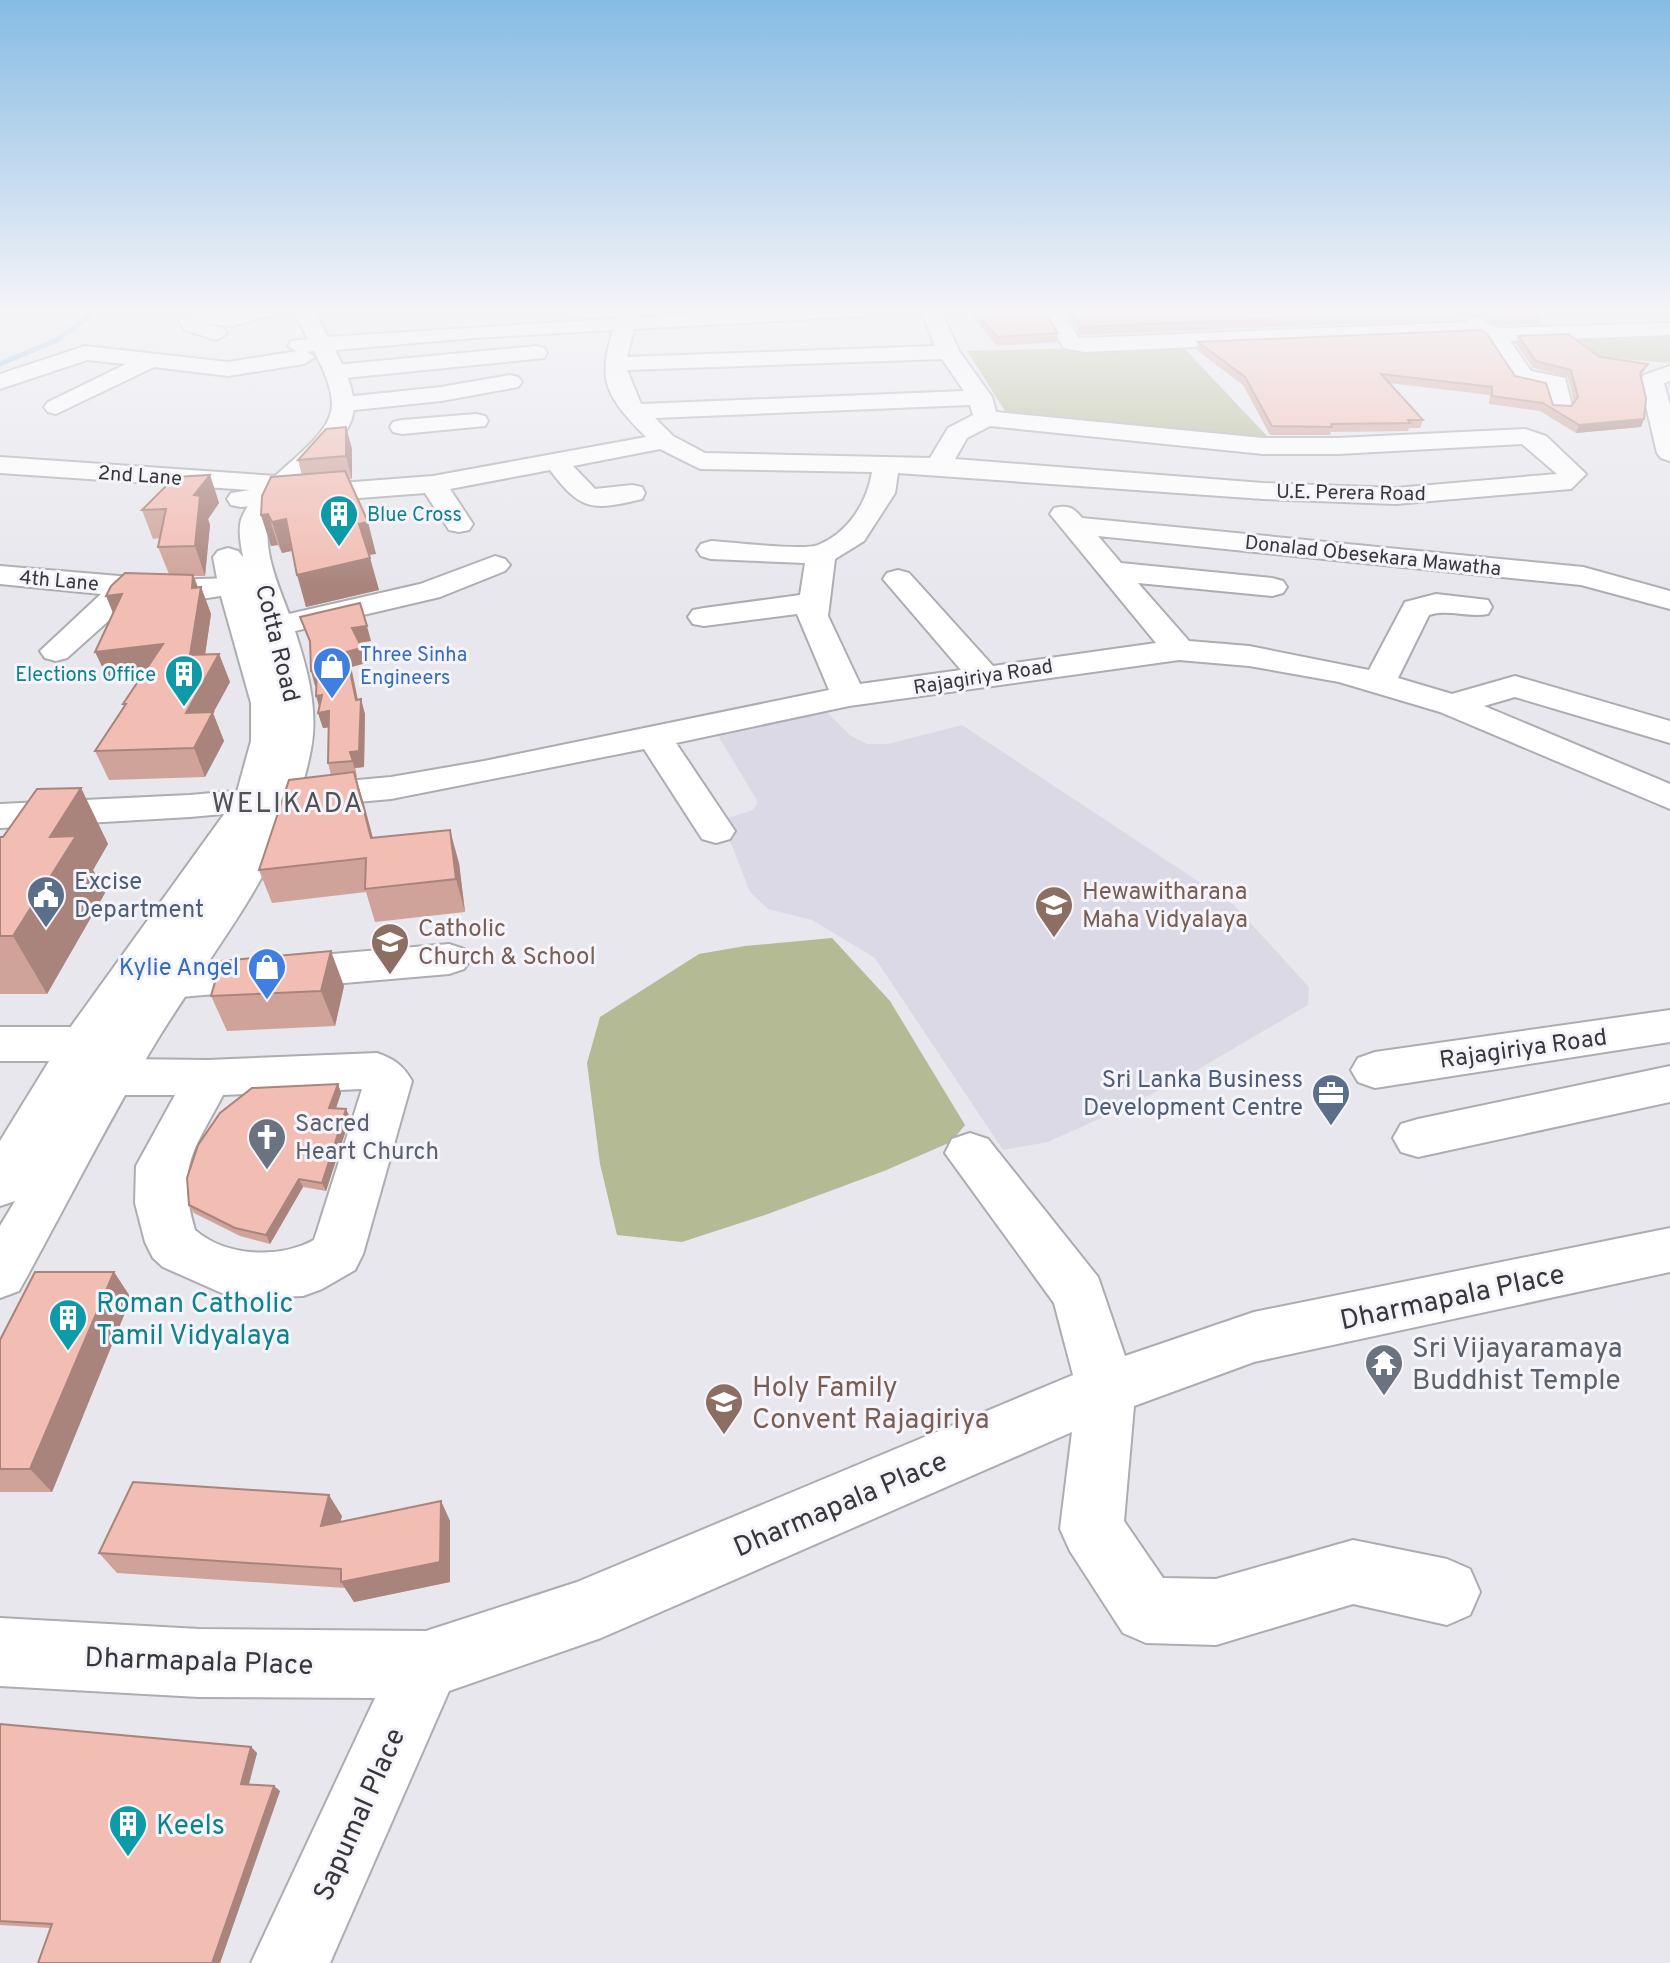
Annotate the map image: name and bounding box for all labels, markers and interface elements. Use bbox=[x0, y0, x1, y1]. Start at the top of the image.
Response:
street label: 2nd Lane bbox=[97, 461, 183, 493]
street label: U.E. Perera Road bbox=[1276, 480, 1426, 508]
building icon: Blue Cross bbox=[318, 493, 360, 548]
place label: Blue Cross bbox=[367, 503, 462, 529]
street label: Donalad Obesekara Mawatha bbox=[1243, 531, 1502, 583]
street label: 4th Lane bbox=[18, 566, 100, 598]
street label: Cotta Road bbox=[247, 582, 305, 705]
place label: Three Sinha Engineers bbox=[360, 643, 467, 692]
shop icon: Three Sinha Engineers bbox=[311, 645, 353, 700]
building icon: Elections Office bbox=[163, 653, 205, 708]
street label: Rajagiriya Road bbox=[912, 654, 1055, 702]
place label: Elections Office bbox=[15, 663, 156, 689]
district label: WELIKADA bbox=[212, 787, 364, 823]
place label: Excise Department bbox=[74, 868, 204, 926]
public building icon: Excise Department bbox=[25, 874, 67, 929]
place label: Hewawitharana Maha Vidyalaya bbox=[1082, 878, 1248, 936]
school or university icon: Hewawitharana Maha Vidyalaya bbox=[1033, 884, 1075, 939]
place label: Catholic Church & School bbox=[418, 915, 596, 973]
school or university icon: Catholic Church & School bbox=[369, 921, 411, 976]
shop icon: Kylie Angel bbox=[246, 946, 288, 1001]
place label: Kylie Angel bbox=[119, 954, 239, 984]
street label: Rajagiriya Road bbox=[1437, 1023, 1609, 1077]
place label: Sri Lanka Business Development Centre bbox=[1083, 1066, 1303, 1124]
office icon: Sri Lanka Business Development Centre bbox=[1310, 1072, 1352, 1127]
place label: Sacred Heart Church bbox=[295, 1110, 439, 1168]
church icon: Sacred Heart Church bbox=[246, 1116, 288, 1171]
street label: Dharmapala Place bbox=[1337, 1258, 1568, 1340]
place label: Roman Catholic Tamil Vidyalaya bbox=[96, 1287, 293, 1355]
building icon: Roman Catholic Tamil Vidyalaya bbox=[47, 1297, 89, 1352]
place label: Sri Vijayaramaya Buddhist Temple bbox=[1412, 1332, 1622, 1400]
temple icon: Sri Vijayaramaya Buddhist Temple bbox=[1363, 1342, 1405, 1397]
place label: Holy Family Convent Rajagiriya bbox=[752, 1371, 989, 1439]
school or university icon: Holy Family Convent Rajagiriya bbox=[703, 1381, 745, 1436]
street label: Dharmapala Place bbox=[729, 1444, 954, 1567]
street label: Dharmapala Place bbox=[84, 1641, 314, 1685]
street label: Sapumal Place bbox=[307, 1723, 415, 1907]
building icon: Keels bbox=[107, 1803, 149, 1858]
place label: Keels bbox=[156, 1809, 225, 1845]

